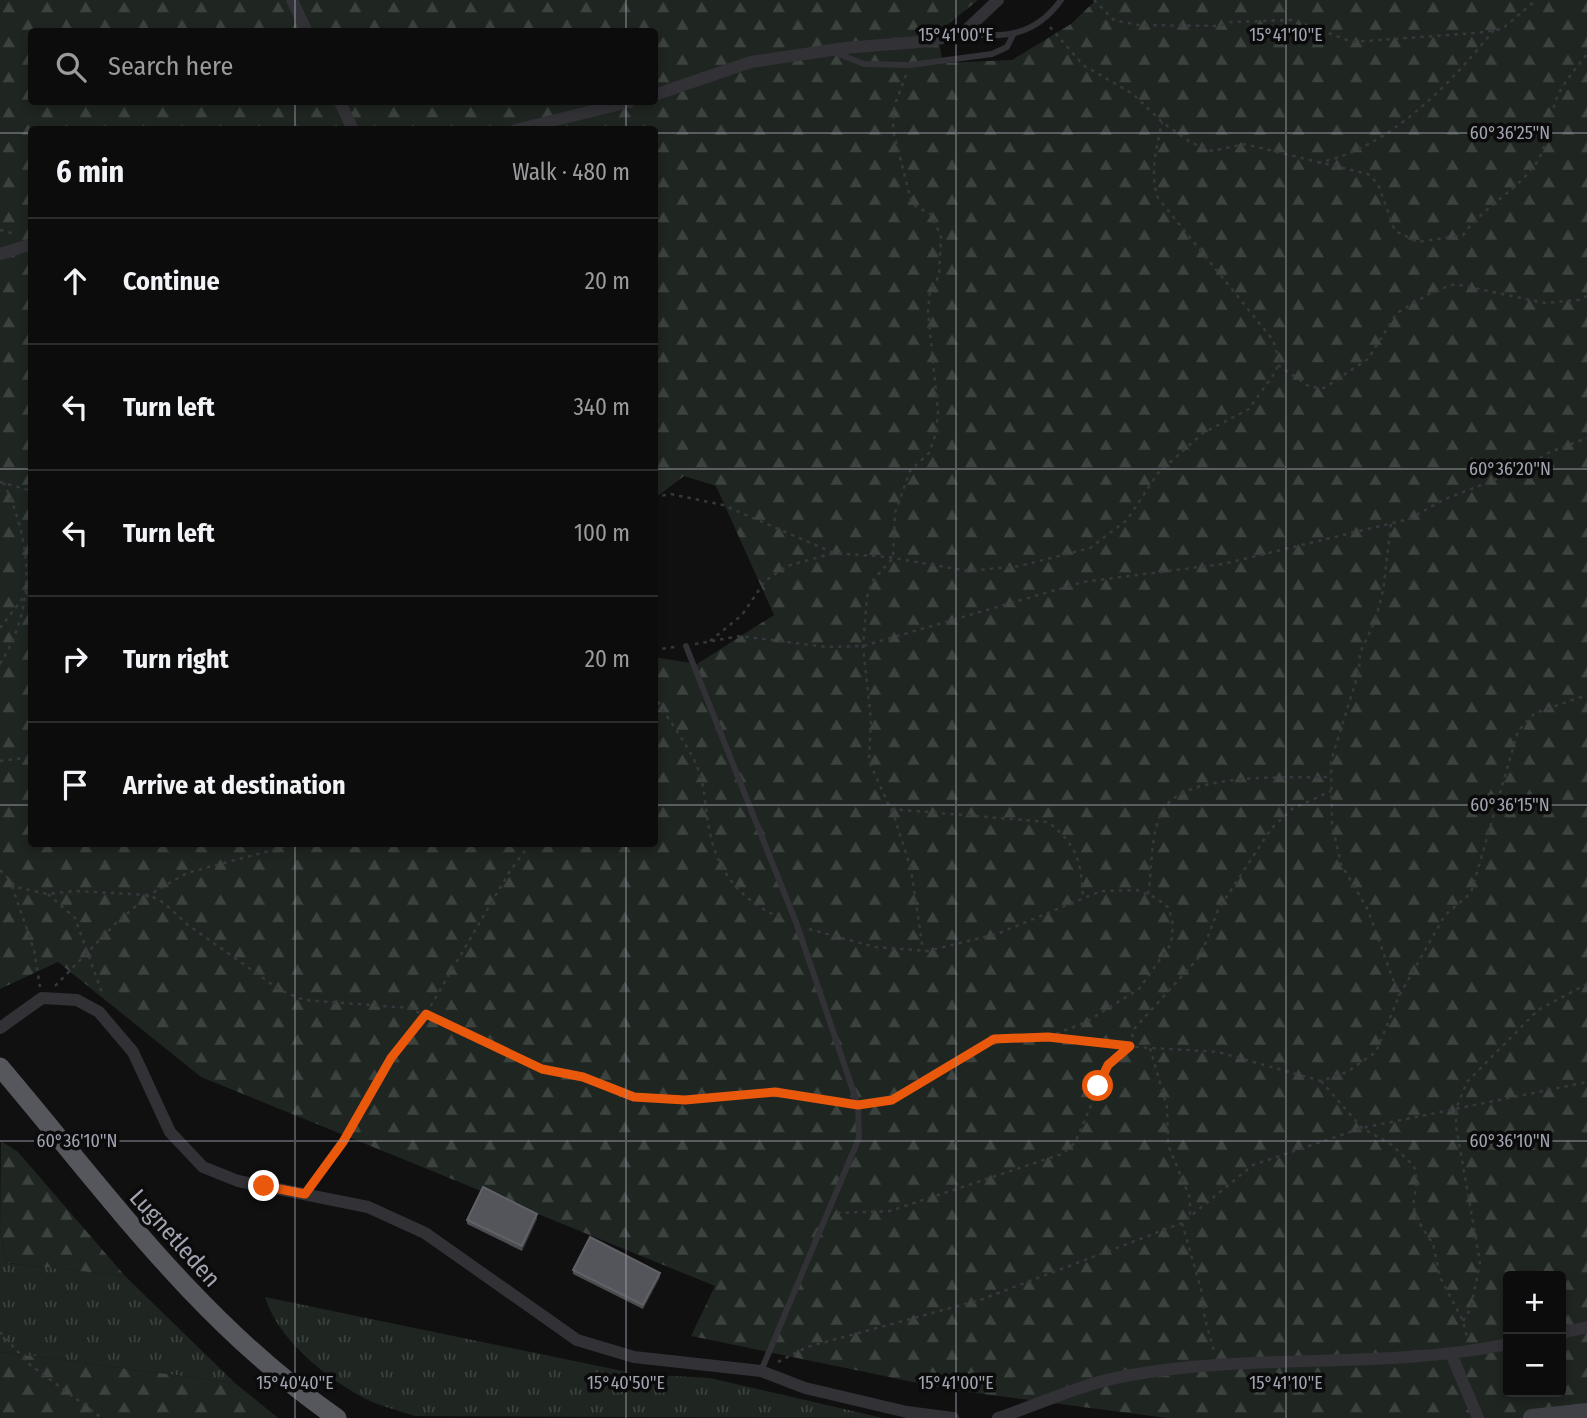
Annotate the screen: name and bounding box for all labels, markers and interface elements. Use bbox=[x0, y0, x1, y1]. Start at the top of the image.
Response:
text: 15°41'00"E bbox=[918, 24, 994, 46]
text: 15°41'10"E bbox=[1249, 24, 1323, 46]
search box bbox=[28, 28, 658, 105]
icon: search bbox=[52, 48, 90, 86]
text: Search here bbox=[108, 51, 233, 82]
text: 60°36'25"N bbox=[1470, 122, 1550, 144]
text: 6 min bbox=[56, 154, 124, 190]
text: Walk · 480 m bbox=[512, 158, 630, 186]
icon: ahead bbox=[56, 262, 94, 300]
text: Continue bbox=[123, 266, 220, 297]
text: 20 m bbox=[585, 267, 630, 295]
icon: left bbox=[56, 388, 94, 426]
text: Turn left bbox=[123, 392, 215, 423]
text: 340 m bbox=[574, 393, 630, 421]
text: 60°36'20"N bbox=[1469, 458, 1551, 480]
icon: left bbox=[56, 514, 94, 552]
text: Turn left bbox=[123, 518, 215, 549]
text: 100 m bbox=[574, 519, 630, 547]
icon: right bbox=[56, 640, 94, 678]
text: Turn right bbox=[123, 644, 229, 675]
text: 20 m bbox=[585, 645, 630, 673]
icon: arrive bbox=[56, 766, 94, 804]
text: Arrive at destination bbox=[123, 770, 346, 801]
text: 60°36'15"N bbox=[1470, 794, 1550, 816]
route start bbox=[1082, 1070, 1113, 1101]
text: 60°36'10"N bbox=[36, 1130, 118, 1152]
text: 60°36'10"N bbox=[1469, 1130, 1551, 1152]
route end bbox=[248, 1170, 279, 1201]
street label: Lugnetleden bbox=[124, 1183, 226, 1293]
map controls bbox=[1503, 1271, 1566, 1397]
button: + bbox=[1503, 1271, 1566, 1334]
button: − bbox=[1503, 1334, 1566, 1397]
text: 15°40'40"E bbox=[256, 1372, 334, 1394]
text: 15°40'50"E bbox=[587, 1372, 665, 1394]
text: 15°41'00"E bbox=[918, 1372, 994, 1394]
text: 15°41'10"E bbox=[1249, 1372, 1323, 1394]

